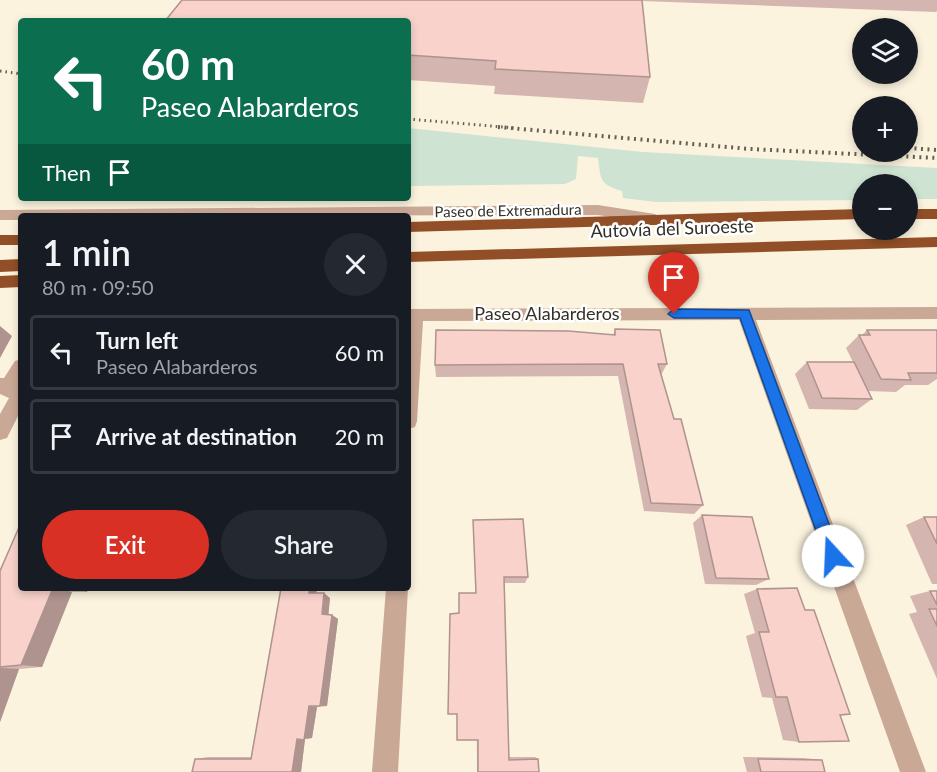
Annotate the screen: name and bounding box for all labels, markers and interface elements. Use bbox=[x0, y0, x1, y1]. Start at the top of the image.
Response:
map controls bbox=[852, 18, 918, 240]
button: layers bbox=[852, 18, 918, 84]
text: 60 m bbox=[141, 39, 235, 89]
icon: left bbox=[42, 42, 120, 120]
text: Paseo Alabarderos bbox=[141, 90, 359, 123]
button: + bbox=[852, 96, 918, 162]
icon: arrive bbox=[103, 156, 136, 189]
text: Then bbox=[42, 159, 91, 186]
button: − bbox=[852, 174, 918, 240]
street label: Paseo de Extremadura bbox=[434, 200, 582, 220]
street label: Autovía del Suroeste bbox=[590, 214, 754, 242]
text: 1 min bbox=[42, 230, 131, 274]
button: close bbox=[324, 233, 387, 296]
pin bbox=[648, 252, 699, 314]
icon: arrive bbox=[657, 261, 690, 294]
text: 80 m · 09:50 bbox=[42, 275, 154, 299]
street label: Paseo Alabarderos bbox=[474, 302, 620, 324]
text: Turn left bbox=[96, 327, 178, 354]
icon: left bbox=[45, 336, 78, 369]
text: 60 m bbox=[335, 339, 384, 366]
text: Paseo Alabarderos bbox=[96, 354, 257, 378]
icon: arrive bbox=[45, 420, 78, 453]
text: Arrive at destination bbox=[96, 423, 297, 450]
text: 20 m bbox=[335, 423, 384, 450]
button: Exit bbox=[42, 510, 209, 579]
button: Share bbox=[221, 510, 387, 579]
position arrow bbox=[801, 524, 865, 588]

